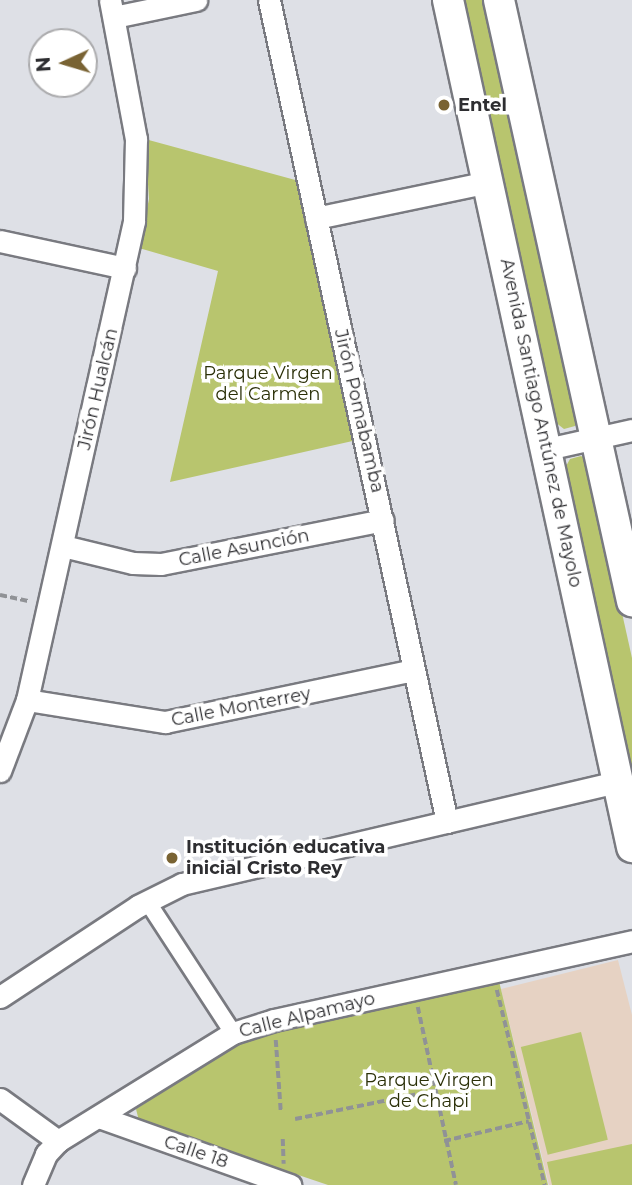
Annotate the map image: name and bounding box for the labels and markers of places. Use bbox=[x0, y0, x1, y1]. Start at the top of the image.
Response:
place label: Entel bbox=[458, 94, 507, 116]
marker: Entel bbox=[436, 97, 452, 113]
place label: Institución educativa inicial Cristo Rey bbox=[186, 837, 385, 880]
marker: Institución educativa inicial Cristo Rey bbox=[164, 850, 180, 866]

